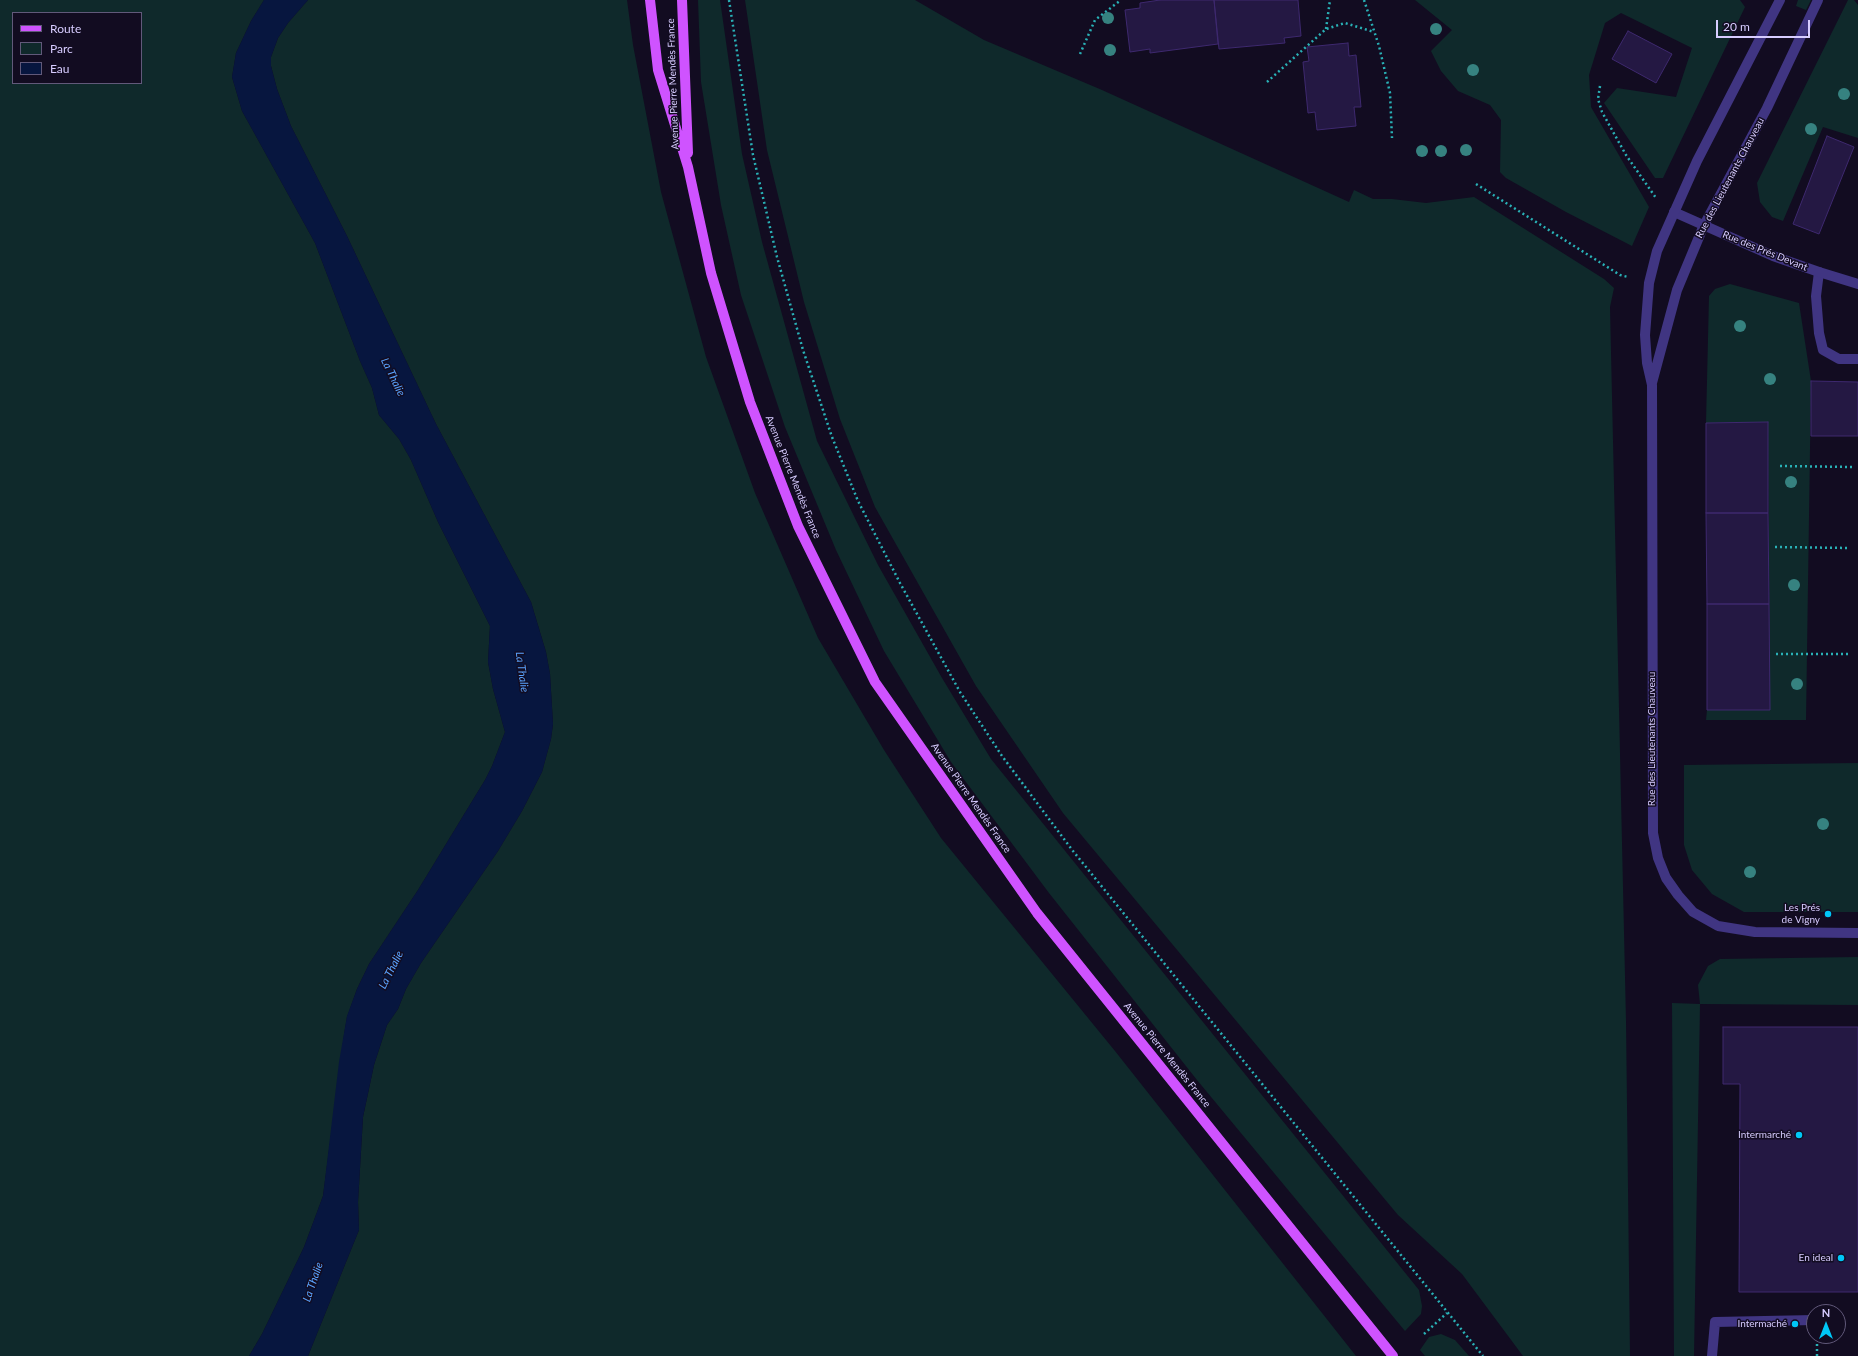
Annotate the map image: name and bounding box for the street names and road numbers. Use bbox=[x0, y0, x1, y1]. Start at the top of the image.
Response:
street label: Avenue Pierre Mendès France bbox=[665, 18, 681, 150]
street label: Rue des Lieutenants Chauveau bbox=[1693, 116, 1767, 240]
street label: Rue des Prés Devant bbox=[1721, 228, 1809, 274]
street label: Avenue Pierre Mendès France bbox=[763, 414, 823, 540]
street label: Rue des Lieutenants Chauveau bbox=[1646, 672, 1658, 806]
street label: Avenue Pierre Mendès France bbox=[928, 741, 1014, 855]
street label: Avenue Pierre Mendès France bbox=[1121, 1000, 1213, 1110]

